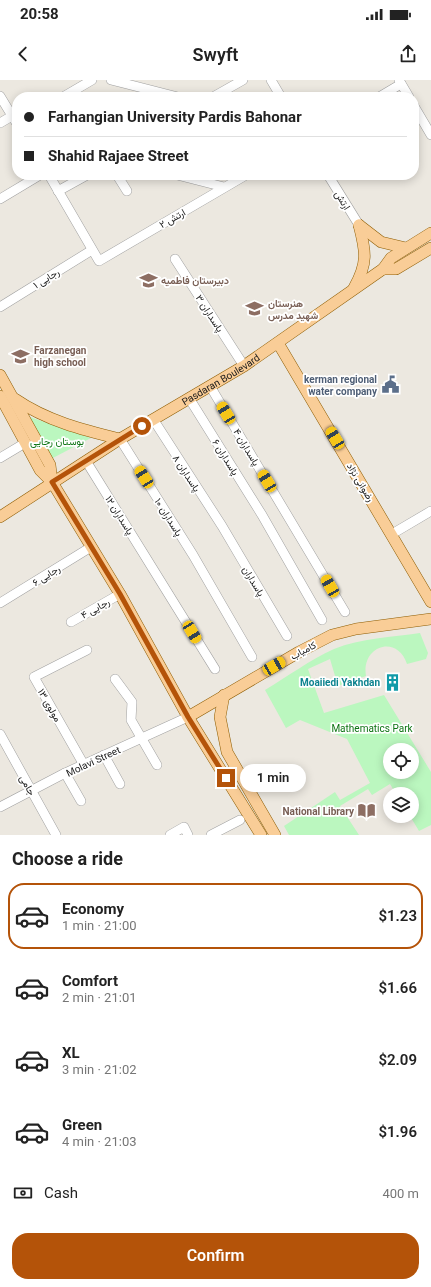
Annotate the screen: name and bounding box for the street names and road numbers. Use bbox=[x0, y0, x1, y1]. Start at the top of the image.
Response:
street label: ارتش bbox=[332, 189, 353, 212]
street label: ارتش ۲ bbox=[157, 207, 188, 231]
street label: رجایی ۱ bbox=[31, 266, 62, 291]
street label: پاسداران ۳ bbox=[192, 293, 226, 335]
street label: Pasdaran Boulevard bbox=[180, 352, 262, 407]
street label: پاسداران ۴ bbox=[230, 427, 262, 469]
street label: پاسداران ۶ bbox=[209, 437, 241, 478]
street label: پاسداران ۸ bbox=[169, 453, 202, 495]
street label: رضوانی نژاد bbox=[344, 461, 376, 504]
street label: پاسداران ۱۲ bbox=[102, 494, 136, 538]
street label: پاسداران ۱۰ bbox=[151, 496, 185, 539]
street label: رجایی ۶ bbox=[31, 563, 63, 589]
street label: پاسداران bbox=[239, 564, 267, 599]
street label: رجایی ۴ bbox=[79, 596, 112, 622]
street label: کامیاب bbox=[289, 639, 319, 663]
street label: مولوی ۱۳ bbox=[35, 687, 63, 724]
street label: Molavi Street bbox=[64, 744, 122, 779]
street label: جامی bbox=[17, 773, 38, 798]

